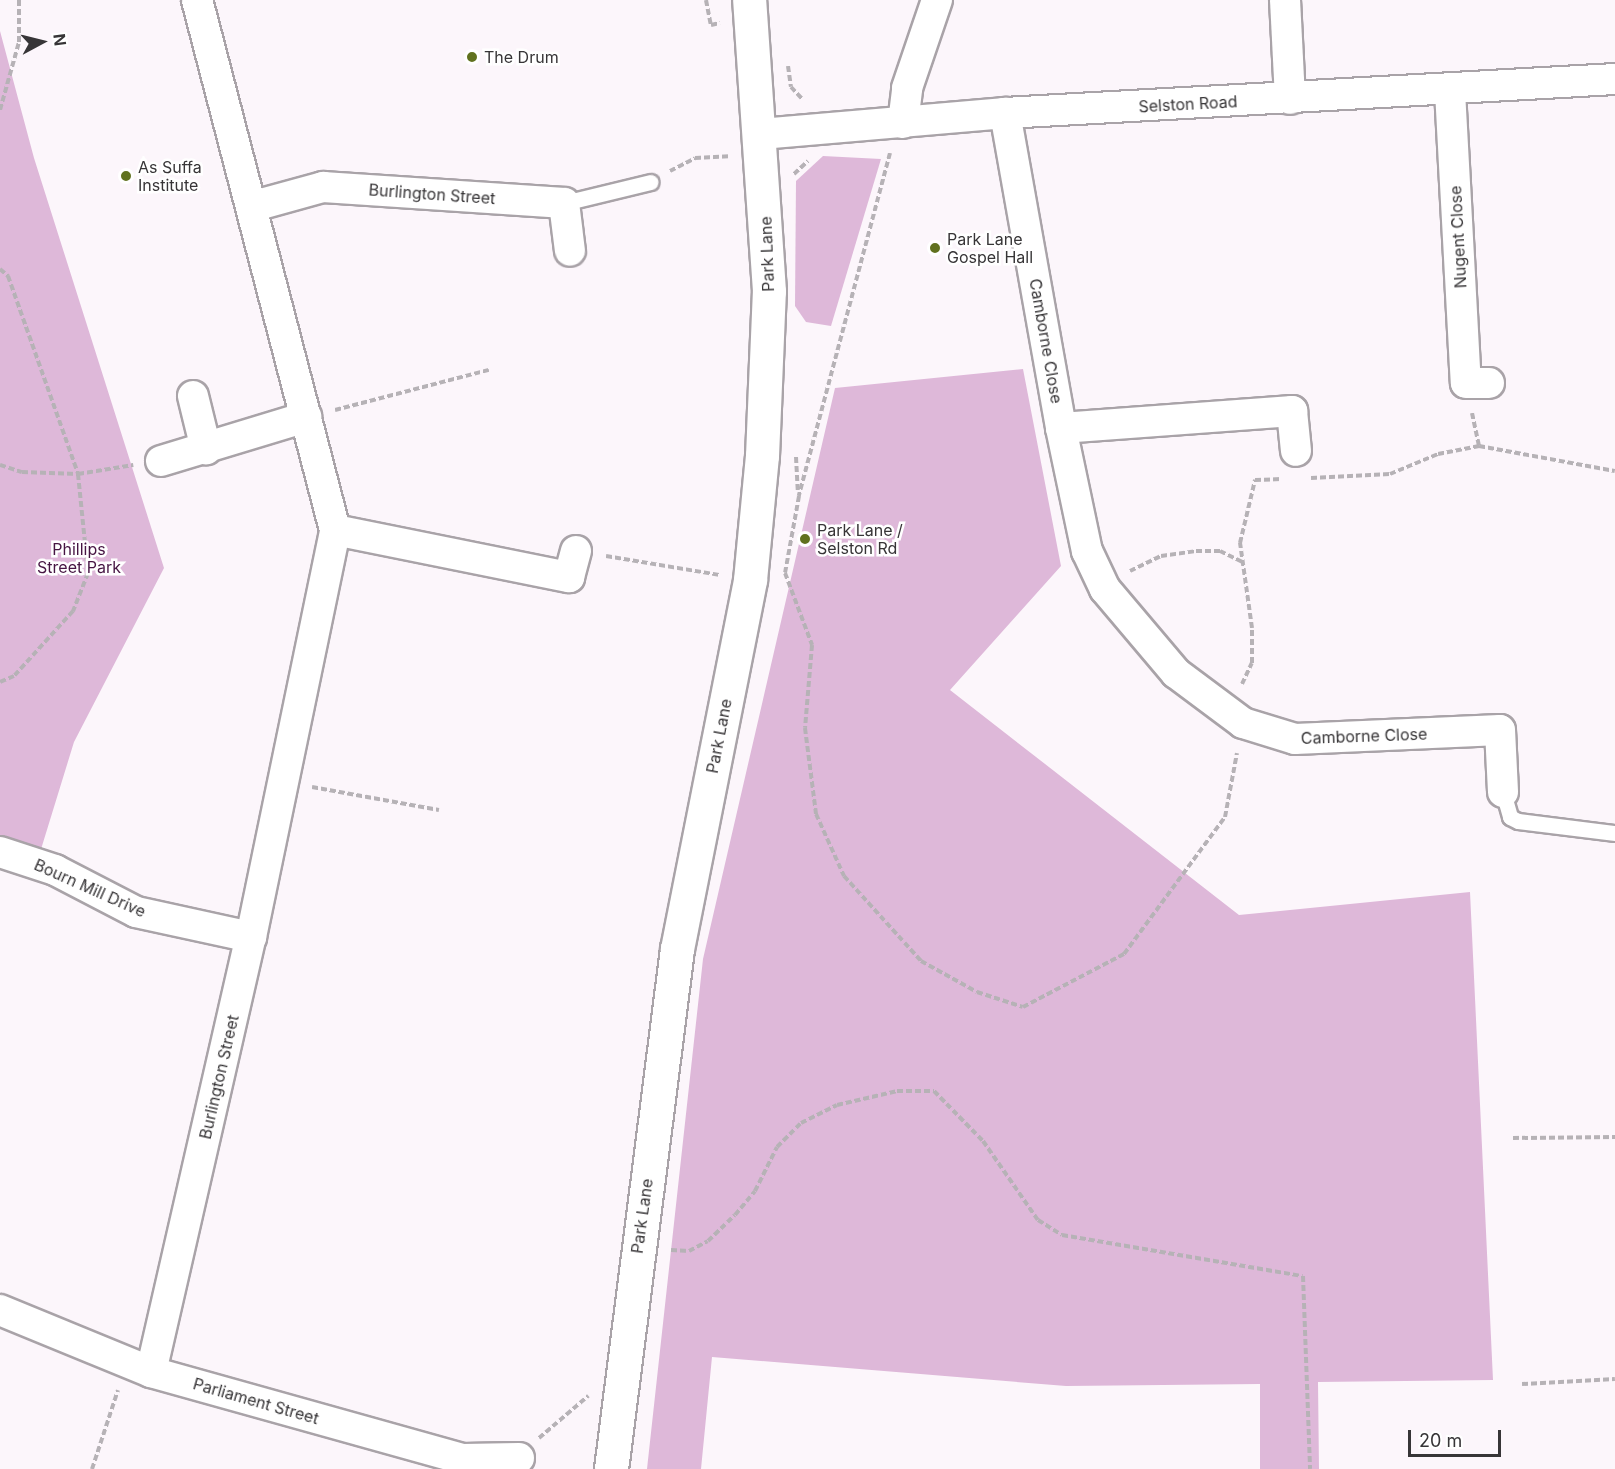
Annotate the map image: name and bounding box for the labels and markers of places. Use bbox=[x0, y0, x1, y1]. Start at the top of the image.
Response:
place label: The Drum bbox=[484, 47, 559, 67]
marker: The Drum bbox=[465, 50, 479, 64]
place label: As Suffa Institute bbox=[138, 157, 202, 195]
marker: As Suffa Institute bbox=[119, 169, 133, 183]
place label: Park Lane Gospel Hall bbox=[947, 229, 1033, 267]
marker: Park Lane Gospel Hall bbox=[928, 241, 942, 255]
place label: Park Lane / Selston Rd bbox=[817, 520, 903, 558]
marker: Park Lane / Selston Rd bbox=[798, 532, 812, 546]

